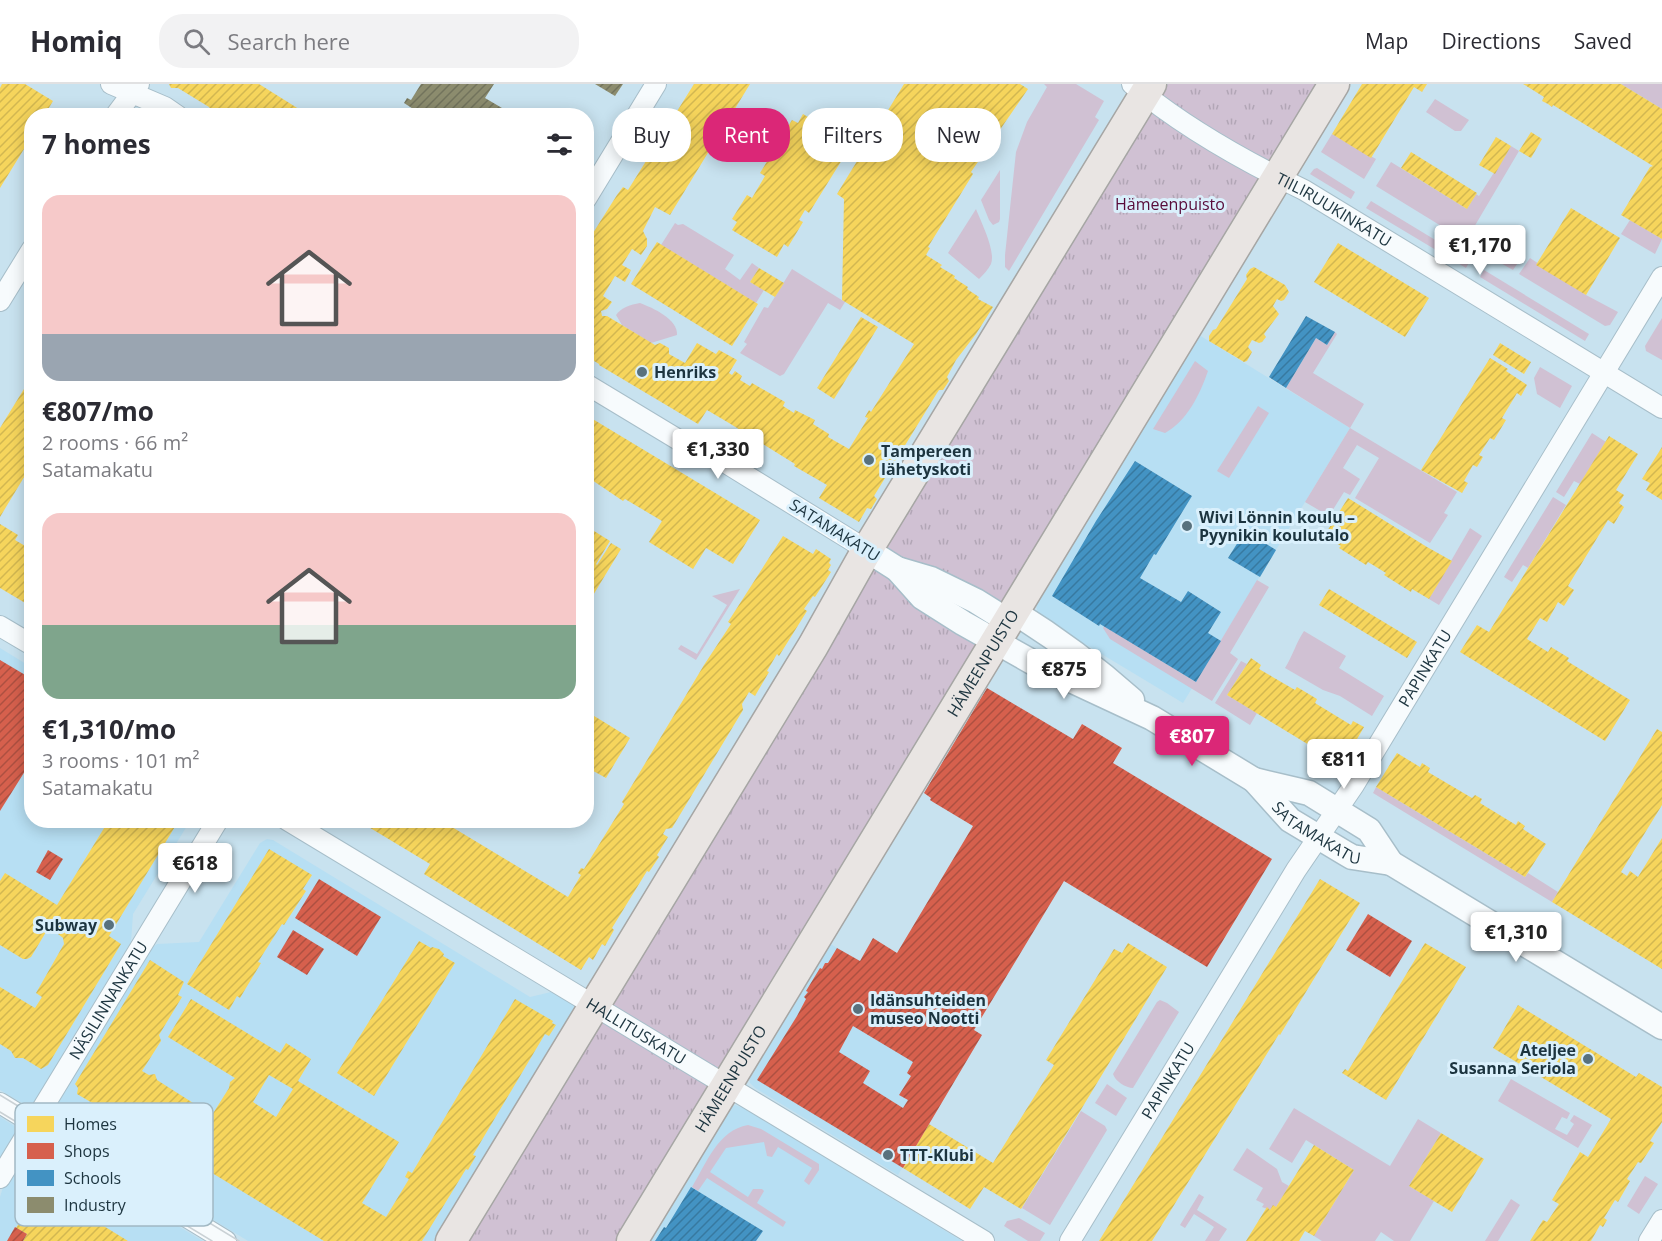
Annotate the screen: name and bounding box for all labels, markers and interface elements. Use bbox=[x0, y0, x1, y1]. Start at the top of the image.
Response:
search box bbox=[159, 14, 579, 68]
text: Homiq bbox=[30, 22, 123, 60]
icon: search bbox=[180, 25, 213, 58]
text: Search here bbox=[228, 26, 350, 56]
text: Map bbox=[1365, 27, 1408, 55]
text: Directions bbox=[1441, 27, 1541, 55]
text: Saved bbox=[1574, 27, 1632, 55]
chip: Buy bbox=[612, 108, 691, 162]
chip: Rent bbox=[703, 108, 790, 162]
chip: Filters bbox=[802, 108, 903, 162]
chip: New bbox=[915, 108, 1001, 162]
text: 7 homes bbox=[42, 126, 151, 162]
icon: filters bbox=[543, 128, 576, 161]
street label: TIILIRUUKINKATU bbox=[1272, 167, 1396, 252]
park label: Hämeenpuisto bbox=[1115, 193, 1225, 215]
pin: €1,170 bbox=[1431, 225, 1529, 276]
text: €1,170 bbox=[1449, 231, 1511, 258]
icon: home bbox=[255, 234, 363, 342]
place label: Henriks bbox=[654, 361, 716, 383]
marker: Henriks bbox=[635, 365, 649, 379]
text: €807/mo bbox=[42, 393, 154, 429]
text: 2 rooms · 66 m² bbox=[42, 429, 188, 456]
pin: €1,330 bbox=[669, 429, 767, 480]
text: €1,330 bbox=[687, 435, 749, 462]
place label: Tampereen lähetyskoti bbox=[881, 440, 972, 480]
marker: Tampereen lähetyskoti bbox=[862, 453, 876, 467]
text: Satamakatu bbox=[42, 456, 153, 483]
street label: SATAMAKATU bbox=[786, 493, 884, 567]
place label: Wivi Lönnin koulu – Pyynikin koulutalo bbox=[1199, 506, 1355, 546]
marker: Wivi Lönnin koulu – Pyynikin koulutalo bbox=[1180, 519, 1194, 533]
icon: home bbox=[255, 552, 363, 660]
street label: HÄMEENPUISTO bbox=[942, 605, 1024, 721]
street label: PAPINKATU bbox=[1393, 626, 1457, 711]
pin: €875 bbox=[1028, 649, 1100, 700]
text: €875 bbox=[1041, 655, 1087, 682]
text: €1,310/mo bbox=[42, 711, 176, 747]
pin: €807 bbox=[1156, 716, 1228, 767]
text: €807 bbox=[1169, 722, 1215, 749]
pin: €811 bbox=[1308, 739, 1380, 790]
text: €811 bbox=[1321, 745, 1367, 772]
text: 3 rooms · 101 m² bbox=[42, 747, 200, 774]
text: Satamakatu bbox=[42, 774, 153, 801]
street label: SATAMAKATU bbox=[1267, 796, 1362, 869]
pin: €618 bbox=[159, 843, 231, 894]
text: €618 bbox=[172, 849, 218, 876]
pin: €1,310 bbox=[1467, 912, 1565, 963]
place label: Subway bbox=[35, 914, 98, 936]
marker: Subway bbox=[102, 918, 116, 932]
text: €1,310 bbox=[1485, 918, 1547, 945]
street label: NÄSILINNANKATU bbox=[64, 937, 153, 1064]
place label: Idänsuhteiden museo Nootti bbox=[870, 989, 986, 1029]
street label: HALLITUSKATU bbox=[582, 992, 690, 1070]
marker: Idänsuhteiden museo Nootti bbox=[851, 1002, 865, 1016]
street label: HÄMEENPUISTO bbox=[690, 1021, 772, 1136]
street label: PAPINKATU bbox=[1136, 1038, 1200, 1123]
place label: Ateljee Susanna Seriola bbox=[1449, 1039, 1576, 1079]
marker: Ateljee Susanna Seriola bbox=[1581, 1052, 1595, 1066]
legend bbox=[15, 1103, 213, 1226]
text: Homes bbox=[64, 1113, 117, 1135]
text: Shops bbox=[64, 1140, 110, 1162]
place label: TTT-Klubi bbox=[900, 1144, 974, 1166]
marker: TTT-Klubi bbox=[881, 1148, 895, 1162]
text: Schools bbox=[64, 1167, 121, 1189]
text: Industry bbox=[64, 1194, 127, 1216]

